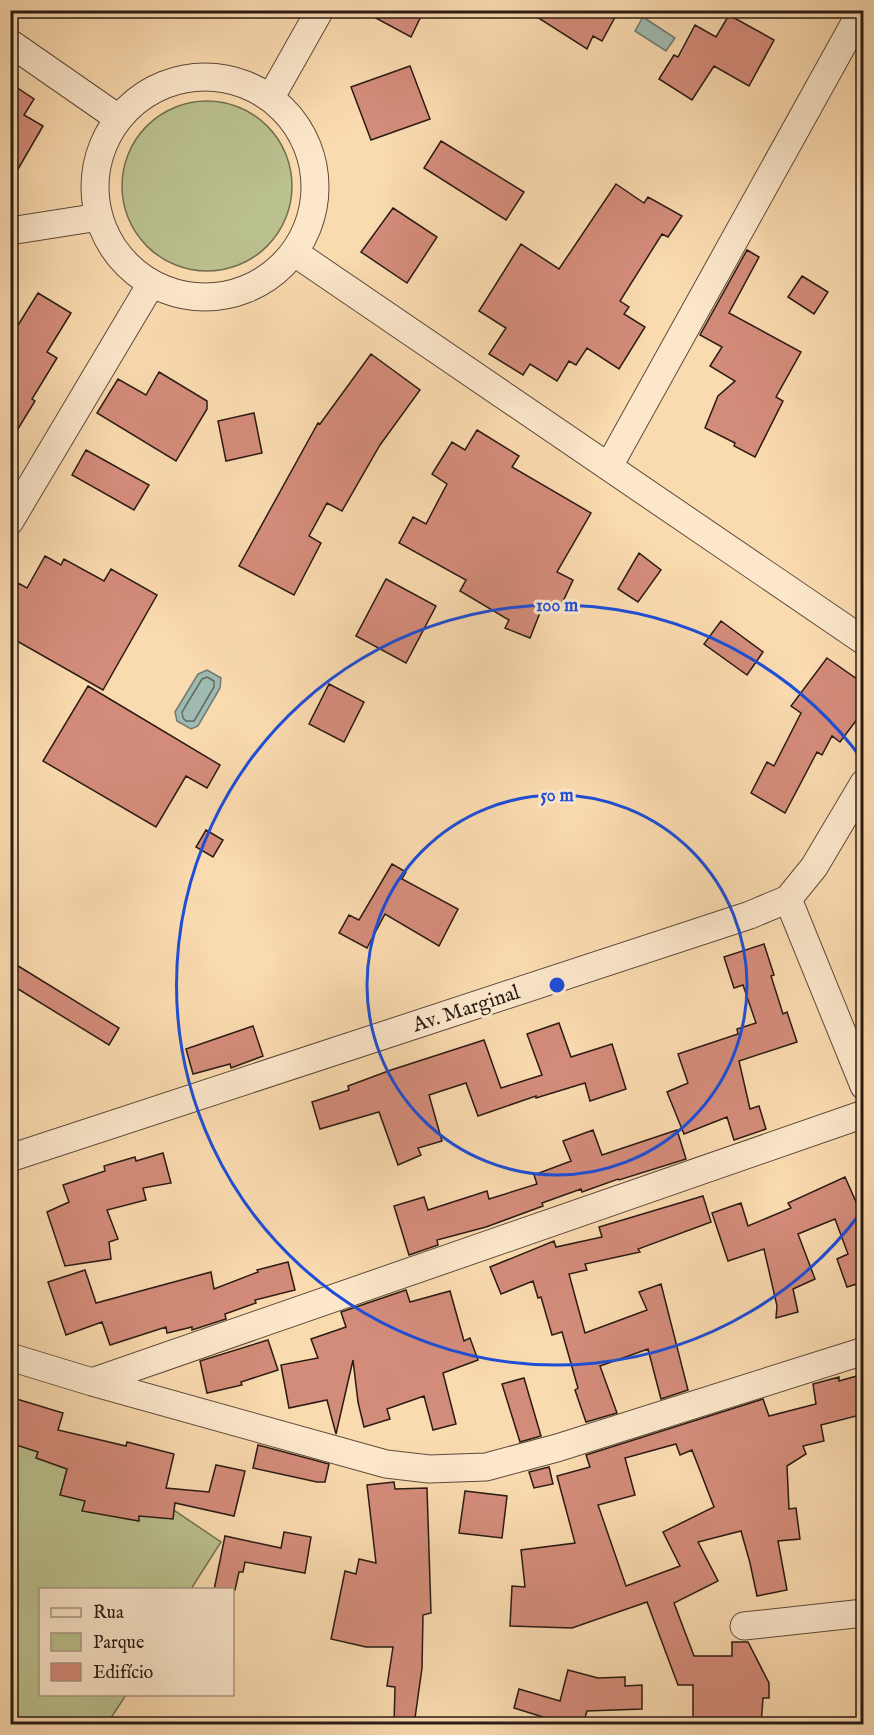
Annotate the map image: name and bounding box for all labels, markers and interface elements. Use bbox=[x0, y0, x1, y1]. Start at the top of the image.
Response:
text: 100 m bbox=[536, 595, 578, 618]
text: 50 m bbox=[540, 785, 574, 808]
centre of rings bbox=[547, 975, 567, 995]
street label: Av. Marginal bbox=[408, 979, 524, 1040]
legend bbox=[39, 1588, 234, 1696]
text: Rua bbox=[93, 1602, 124, 1625]
text: Parque bbox=[93, 1632, 144, 1655]
text: Edifício bbox=[93, 1662, 154, 1685]

